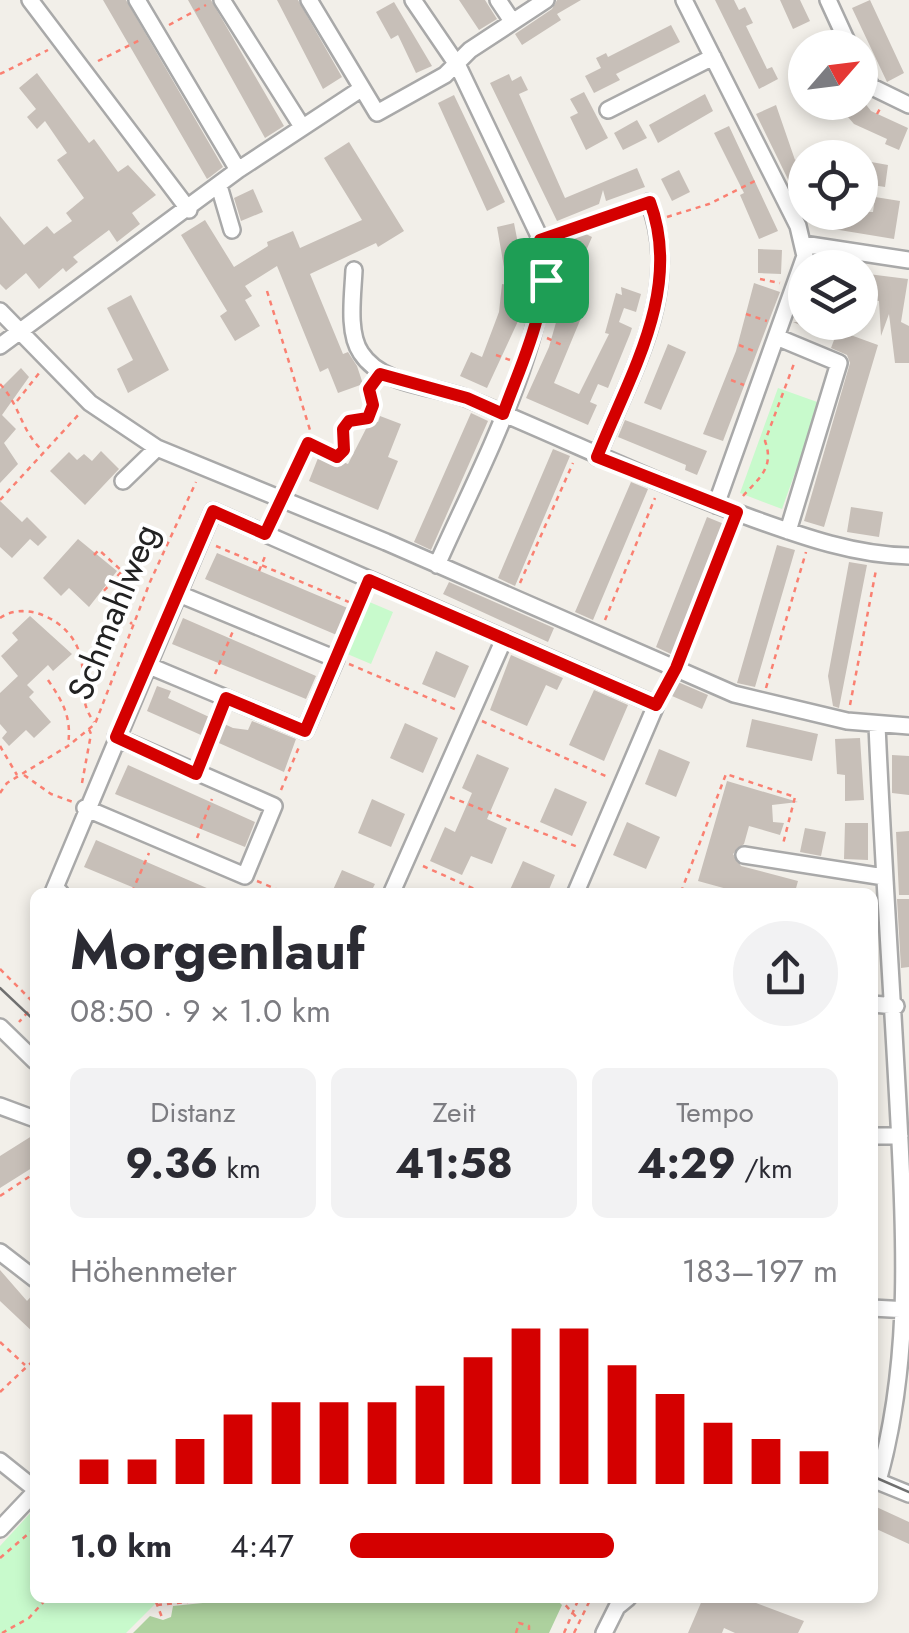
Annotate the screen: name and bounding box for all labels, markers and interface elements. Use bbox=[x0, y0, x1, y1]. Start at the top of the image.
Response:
north arrow bbox=[788, 30, 878, 120]
map controls bbox=[788, 30, 878, 340]
button: locate bbox=[788, 140, 878, 230]
pin bbox=[504, 238, 589, 323]
button: layers bbox=[788, 250, 878, 340]
icon: arrive bbox=[519, 253, 574, 308]
street label: Schmahlweg bbox=[55, 516, 171, 708]
text: Morgenlauf bbox=[70, 910, 365, 990]
button: share bbox=[733, 921, 838, 1026]
text: 08:50 · 9 × 1.0 km bbox=[70, 988, 331, 1034]
text: Distanz bbox=[150, 1092, 236, 1133]
text: Zeit bbox=[433, 1092, 475, 1133]
text: Tempo bbox=[676, 1092, 754, 1133]
text: 9.36 bbox=[125, 1133, 218, 1194]
text: 41:58 bbox=[395, 1133, 513, 1194]
text: 4:29 bbox=[637, 1133, 736, 1194]
text: km bbox=[218, 1148, 261, 1189]
text: /km bbox=[736, 1148, 793, 1189]
text: Höhenmeter bbox=[70, 1248, 237, 1294]
text: 183–197 m bbox=[682, 1248, 838, 1294]
text: 1.0 km bbox=[70, 1523, 172, 1569]
text: 4:47 bbox=[230, 1523, 294, 1569]

